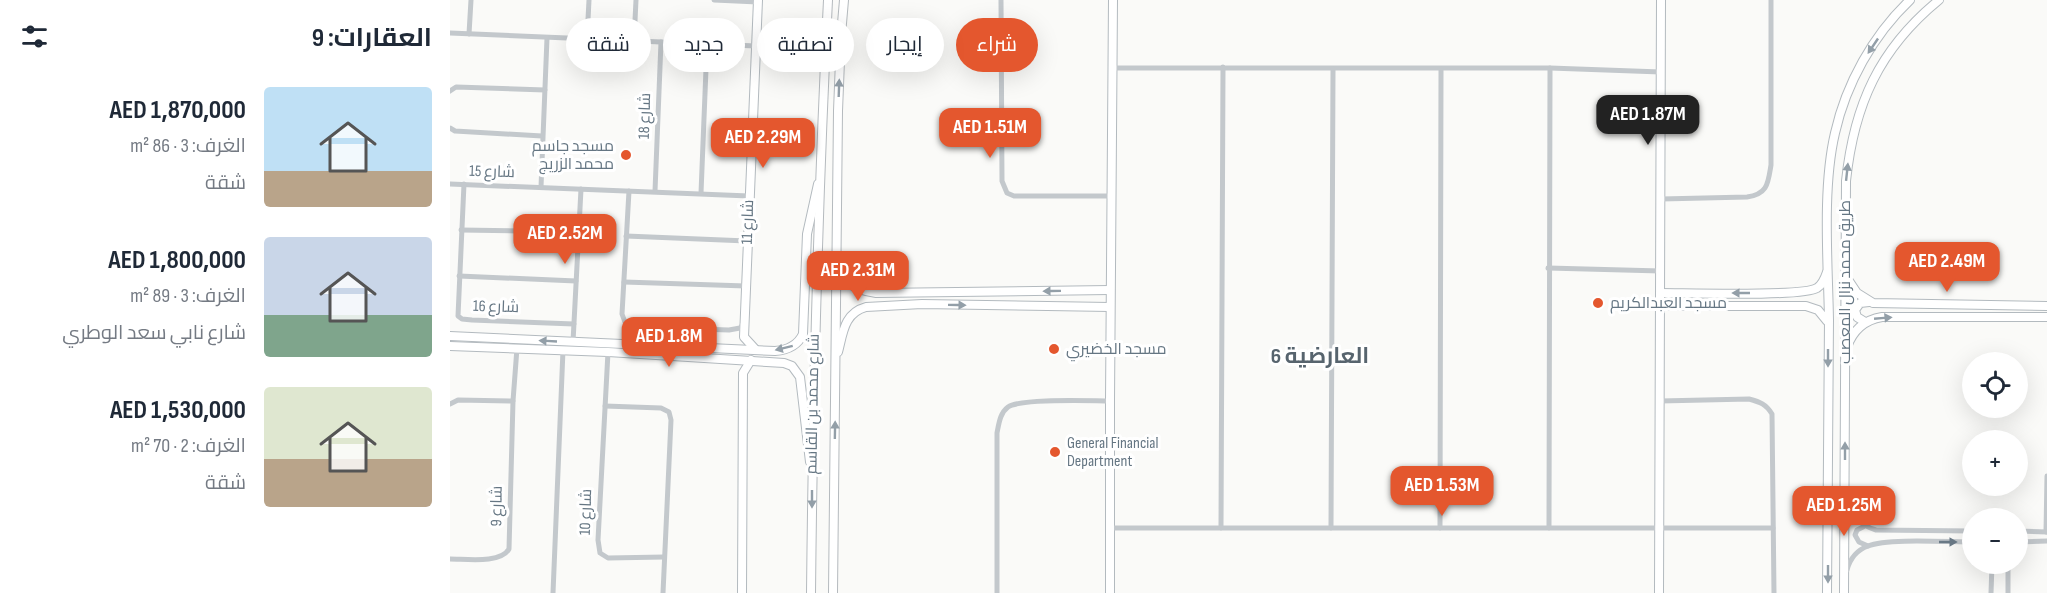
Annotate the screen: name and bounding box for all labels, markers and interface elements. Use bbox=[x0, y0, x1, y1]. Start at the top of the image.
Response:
chip: شقة bbox=[566, 18, 651, 72]
chip: جديد bbox=[663, 18, 745, 72]
chip: تصفية bbox=[757, 18, 854, 72]
chip: إيجار bbox=[866, 18, 944, 72]
chip: شراء bbox=[956, 18, 1038, 72]
icon: filters bbox=[18, 20, 51, 53]
text: العقارات: 9 bbox=[312, 23, 432, 54]
one-way arrow bbox=[1868, 38, 1879, 54]
one-way arrow bbox=[834, 78, 843, 97]
street label: شارع 18 bbox=[635, 93, 656, 139]
text: AED 1,870,000 bbox=[110, 95, 246, 126]
pin: AED 1.87M bbox=[1579, 95, 1717, 146]
text: AED 1.87M bbox=[1610, 102, 1686, 126]
pin: AED 1.51M bbox=[921, 108, 1059, 159]
icon: home bbox=[312, 111, 384, 183]
text: AED 1.51M bbox=[953, 115, 1027, 139]
pin: AED 2.29M bbox=[694, 118, 832, 169]
text: AED 2.29M bbox=[725, 125, 801, 149]
text: الغرف: 3 · 86 m² bbox=[130, 134, 246, 158]
place label: مسجد جاسم محمد الزريج bbox=[532, 137, 614, 175]
marker: مسجد جاسم محمد الزريج bbox=[619, 148, 633, 162]
street label: شارع 15 bbox=[469, 162, 515, 183]
one-way arrow bbox=[1842, 162, 1852, 181]
text: شقة bbox=[205, 171, 246, 195]
street label: شارع 11 bbox=[738, 199, 759, 245]
street label: طريق محمد نزال المعصب bbox=[1836, 200, 1855, 364]
pin: AED 2.52M bbox=[496, 214, 634, 265]
text: AED 2.52M bbox=[527, 221, 603, 245]
pin: AED 2.49M bbox=[1878, 242, 2016, 293]
text: AED 1,800,000 bbox=[108, 245, 246, 276]
text: AED 2.49M bbox=[1909, 249, 1985, 273]
pin: AED 2.31M bbox=[789, 251, 927, 302]
text: AED 2.31M bbox=[821, 258, 895, 282]
icon: home bbox=[312, 261, 384, 333]
text: الغرف: 3 · 89 m² bbox=[130, 284, 246, 308]
one-way arrow bbox=[1042, 286, 1061, 296]
one-way arrow bbox=[1732, 288, 1751, 298]
place label: مسجد العبدالكريم bbox=[1610, 294, 1727, 314]
marker: مسجد العبدالكريم bbox=[1591, 296, 1605, 310]
street label: شارع 16 bbox=[473, 297, 519, 318]
one-way arrow bbox=[948, 300, 967, 310]
one-way arrow bbox=[1874, 313, 1893, 323]
pin: AED 1.8M bbox=[607, 317, 731, 368]
text: شارع نابي سعد الوطري bbox=[62, 321, 246, 345]
text: AED 1.8M bbox=[636, 324, 702, 348]
street label: شارع محمد بن القاسم bbox=[802, 333, 825, 475]
one-way arrow bbox=[538, 336, 557, 345]
place label: مسجد الخضيري bbox=[1066, 340, 1167, 362]
marker: مسجد الخضيري bbox=[1047, 342, 1061, 356]
district label: العارضية 6 bbox=[1271, 343, 1369, 370]
one-way arrow bbox=[775, 344, 793, 353]
one-way arrow bbox=[1823, 349, 1833, 368]
map controls bbox=[1962, 352, 2028, 574]
button: locate bbox=[1962, 352, 2028, 418]
text: AED 1,530,000 bbox=[110, 395, 246, 426]
icon: home bbox=[312, 411, 384, 483]
one-way arrow bbox=[830, 420, 840, 439]
button: + bbox=[1962, 430, 2028, 496]
text: الغرف: 2 · 70 m² bbox=[131, 434, 246, 458]
place label: General Financial Department bbox=[1067, 434, 1158, 471]
one-way arrow bbox=[1840, 441, 1850, 460]
marker: General Financial Department bbox=[1048, 445, 1062, 459]
pin: AED 1.53M bbox=[1373, 466, 1511, 517]
text: شقة bbox=[205, 471, 246, 495]
text: AED 1.53M bbox=[1405, 473, 1479, 497]
street label: شارع 9 bbox=[487, 486, 508, 527]
pin: AED 1.25M bbox=[1775, 486, 1913, 537]
street label: شارع 10 bbox=[576, 489, 597, 536]
one-way arrow bbox=[807, 490, 817, 509]
text: AED 1.25M bbox=[1806, 493, 1882, 517]
button: − bbox=[1962, 508, 2028, 574]
one-way arrow bbox=[1938, 537, 1957, 547]
one-way arrow bbox=[1823, 565, 1832, 584]

